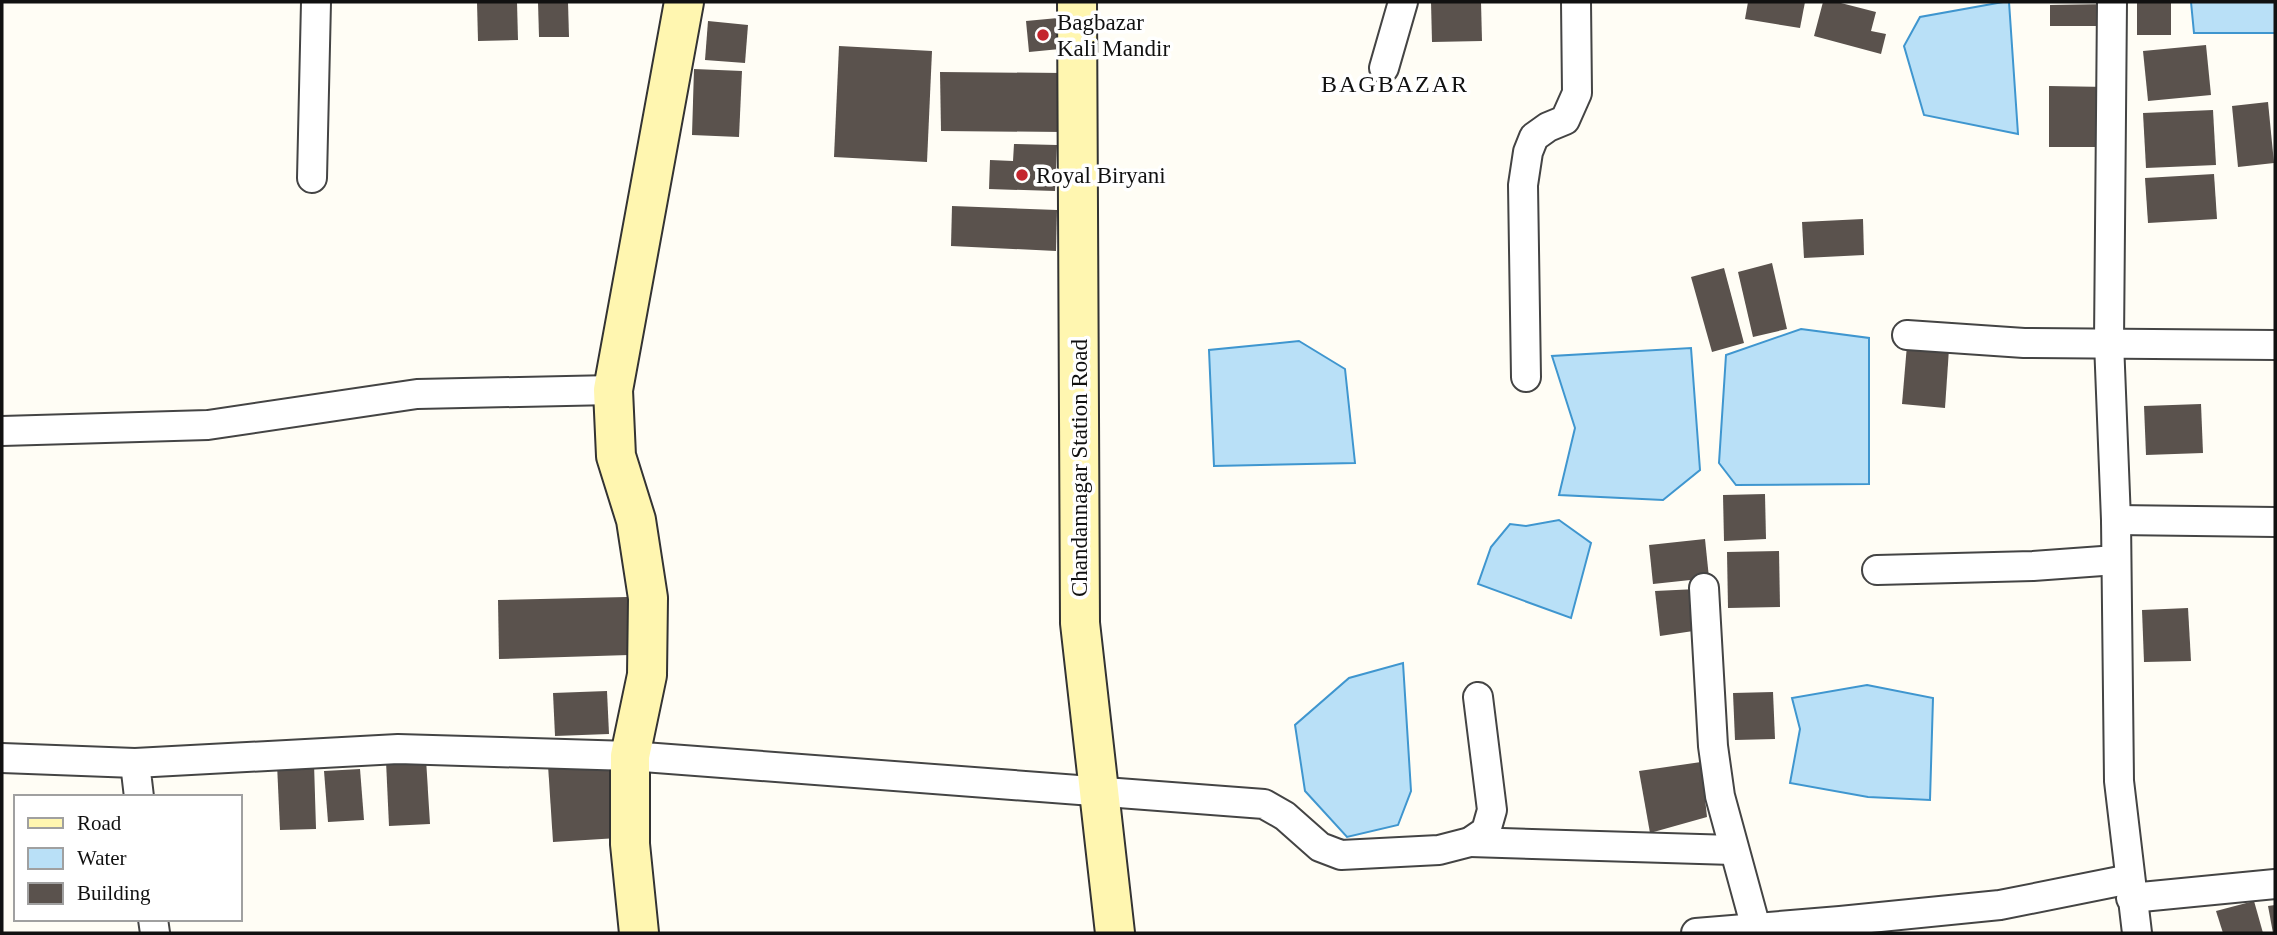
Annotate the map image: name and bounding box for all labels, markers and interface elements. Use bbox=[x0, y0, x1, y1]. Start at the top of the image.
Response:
place label: Bagbazar Kali Mandir bbox=[1057, 10, 1170, 61]
marker: Bagbazar Kali Mandir bbox=[1035, 27, 1051, 43]
district label: BAGBAZAR bbox=[1321, 71, 1469, 97]
place label: Royal Biryani bbox=[1036, 163, 1166, 188]
marker: Royal Biryani bbox=[1014, 167, 1030, 183]
street label: Chandannagar Station Road bbox=[1067, 338, 1092, 597]
legend bbox=[14, 795, 242, 921]
text: Road bbox=[77, 811, 122, 835]
text: Water bbox=[77, 846, 127, 870]
text: Building bbox=[77, 881, 151, 905]

